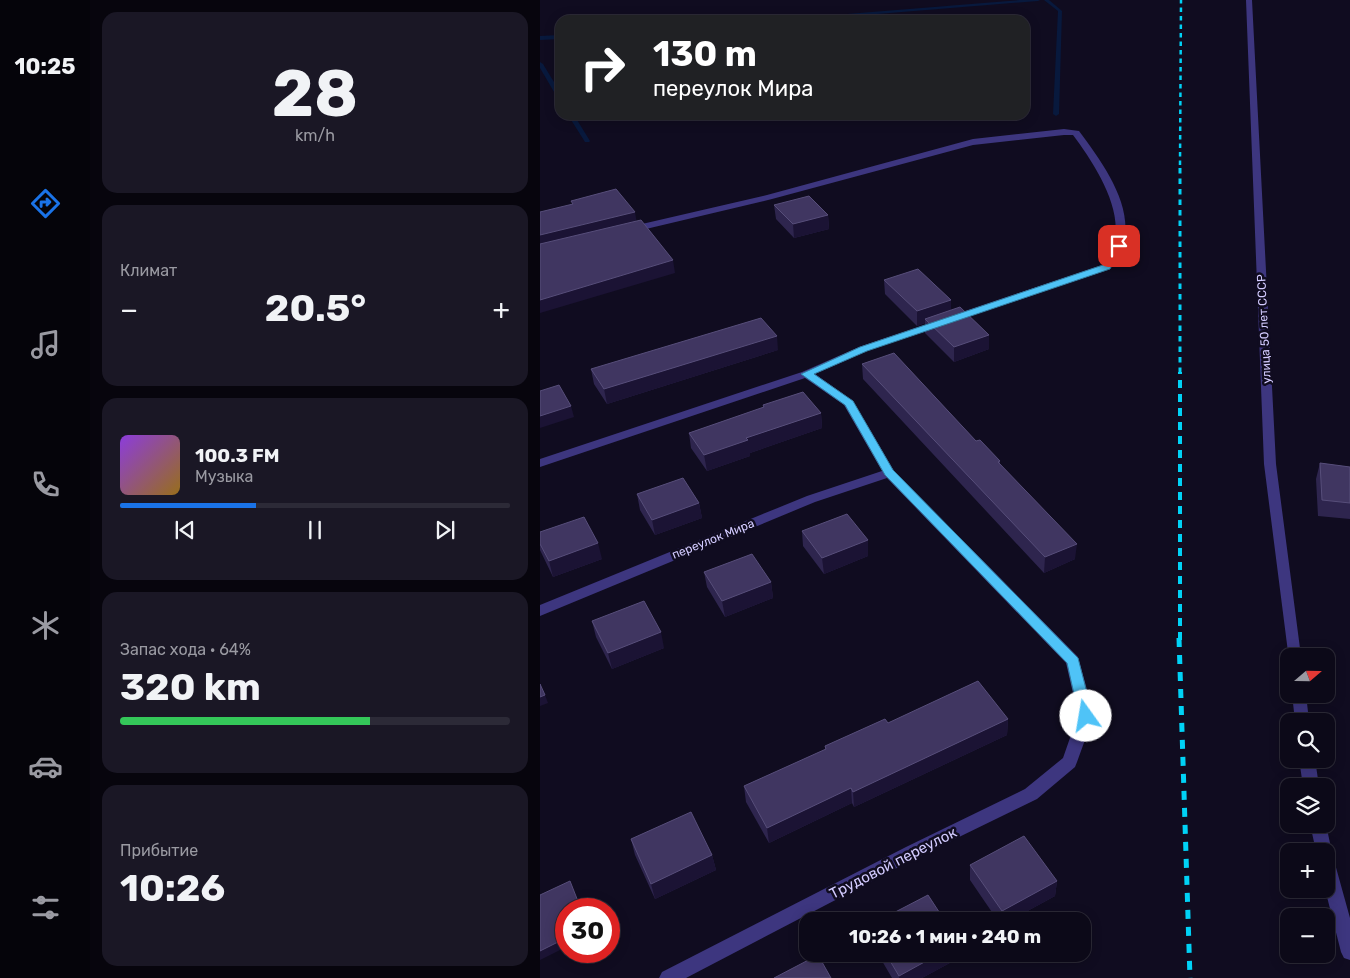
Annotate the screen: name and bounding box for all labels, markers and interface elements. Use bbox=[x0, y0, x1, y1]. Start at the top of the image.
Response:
text: 130 m bbox=[653, 33, 757, 75]
icon: right bbox=[570, 35, 635, 100]
text: 10:25 bbox=[15, 53, 75, 80]
text: 28 bbox=[272, 55, 358, 132]
text: переулок Мира bbox=[653, 75, 813, 102]
text: km/h bbox=[295, 126, 335, 145]
icon: directions bbox=[28, 186, 63, 221]
pin bbox=[1098, 225, 1140, 267]
icon: arrive bbox=[1105, 232, 1133, 260]
text: Климат bbox=[120, 261, 177, 280]
street label: улица 50 лет СССР bbox=[1254, 274, 1274, 384]
text: 20.5° bbox=[265, 285, 366, 331]
text: − bbox=[120, 293, 138, 326]
text: + bbox=[493, 293, 510, 326]
icon: music bbox=[28, 327, 63, 362]
text: 100.3 FM bbox=[195, 444, 280, 467]
icon: phone bbox=[28, 467, 63, 502]
text: Музыка bbox=[195, 467, 253, 486]
icon: previous bbox=[171, 516, 199, 544]
icon: pause bbox=[301, 516, 329, 544]
icon: next bbox=[431, 516, 459, 544]
street label: переулок Мира bbox=[670, 516, 756, 562]
icon: climate bbox=[28, 608, 63, 643]
text: Запас хода · 64% bbox=[120, 640, 251, 659]
north arrow bbox=[1280, 648, 1335, 702]
map controls bbox=[1280, 648, 1335, 963]
text: 320 km bbox=[120, 664, 261, 710]
position arrow bbox=[1059, 689, 1111, 741]
button: search bbox=[1280, 713, 1335, 768]
icon: car bbox=[28, 749, 63, 784]
button: layers bbox=[1280, 778, 1335, 833]
street label: Трудовой переулок bbox=[826, 823, 960, 903]
text: Прибытие bbox=[120, 841, 198, 860]
button: + bbox=[1280, 843, 1335, 898]
text: 10:26 bbox=[120, 865, 225, 911]
icon: filters bbox=[28, 890, 63, 925]
speed limit sign: 30 bbox=[555, 898, 620, 963]
button: − bbox=[1280, 908, 1335, 963]
text: 10:26 · 1 мин · 240 m bbox=[849, 925, 1041, 948]

